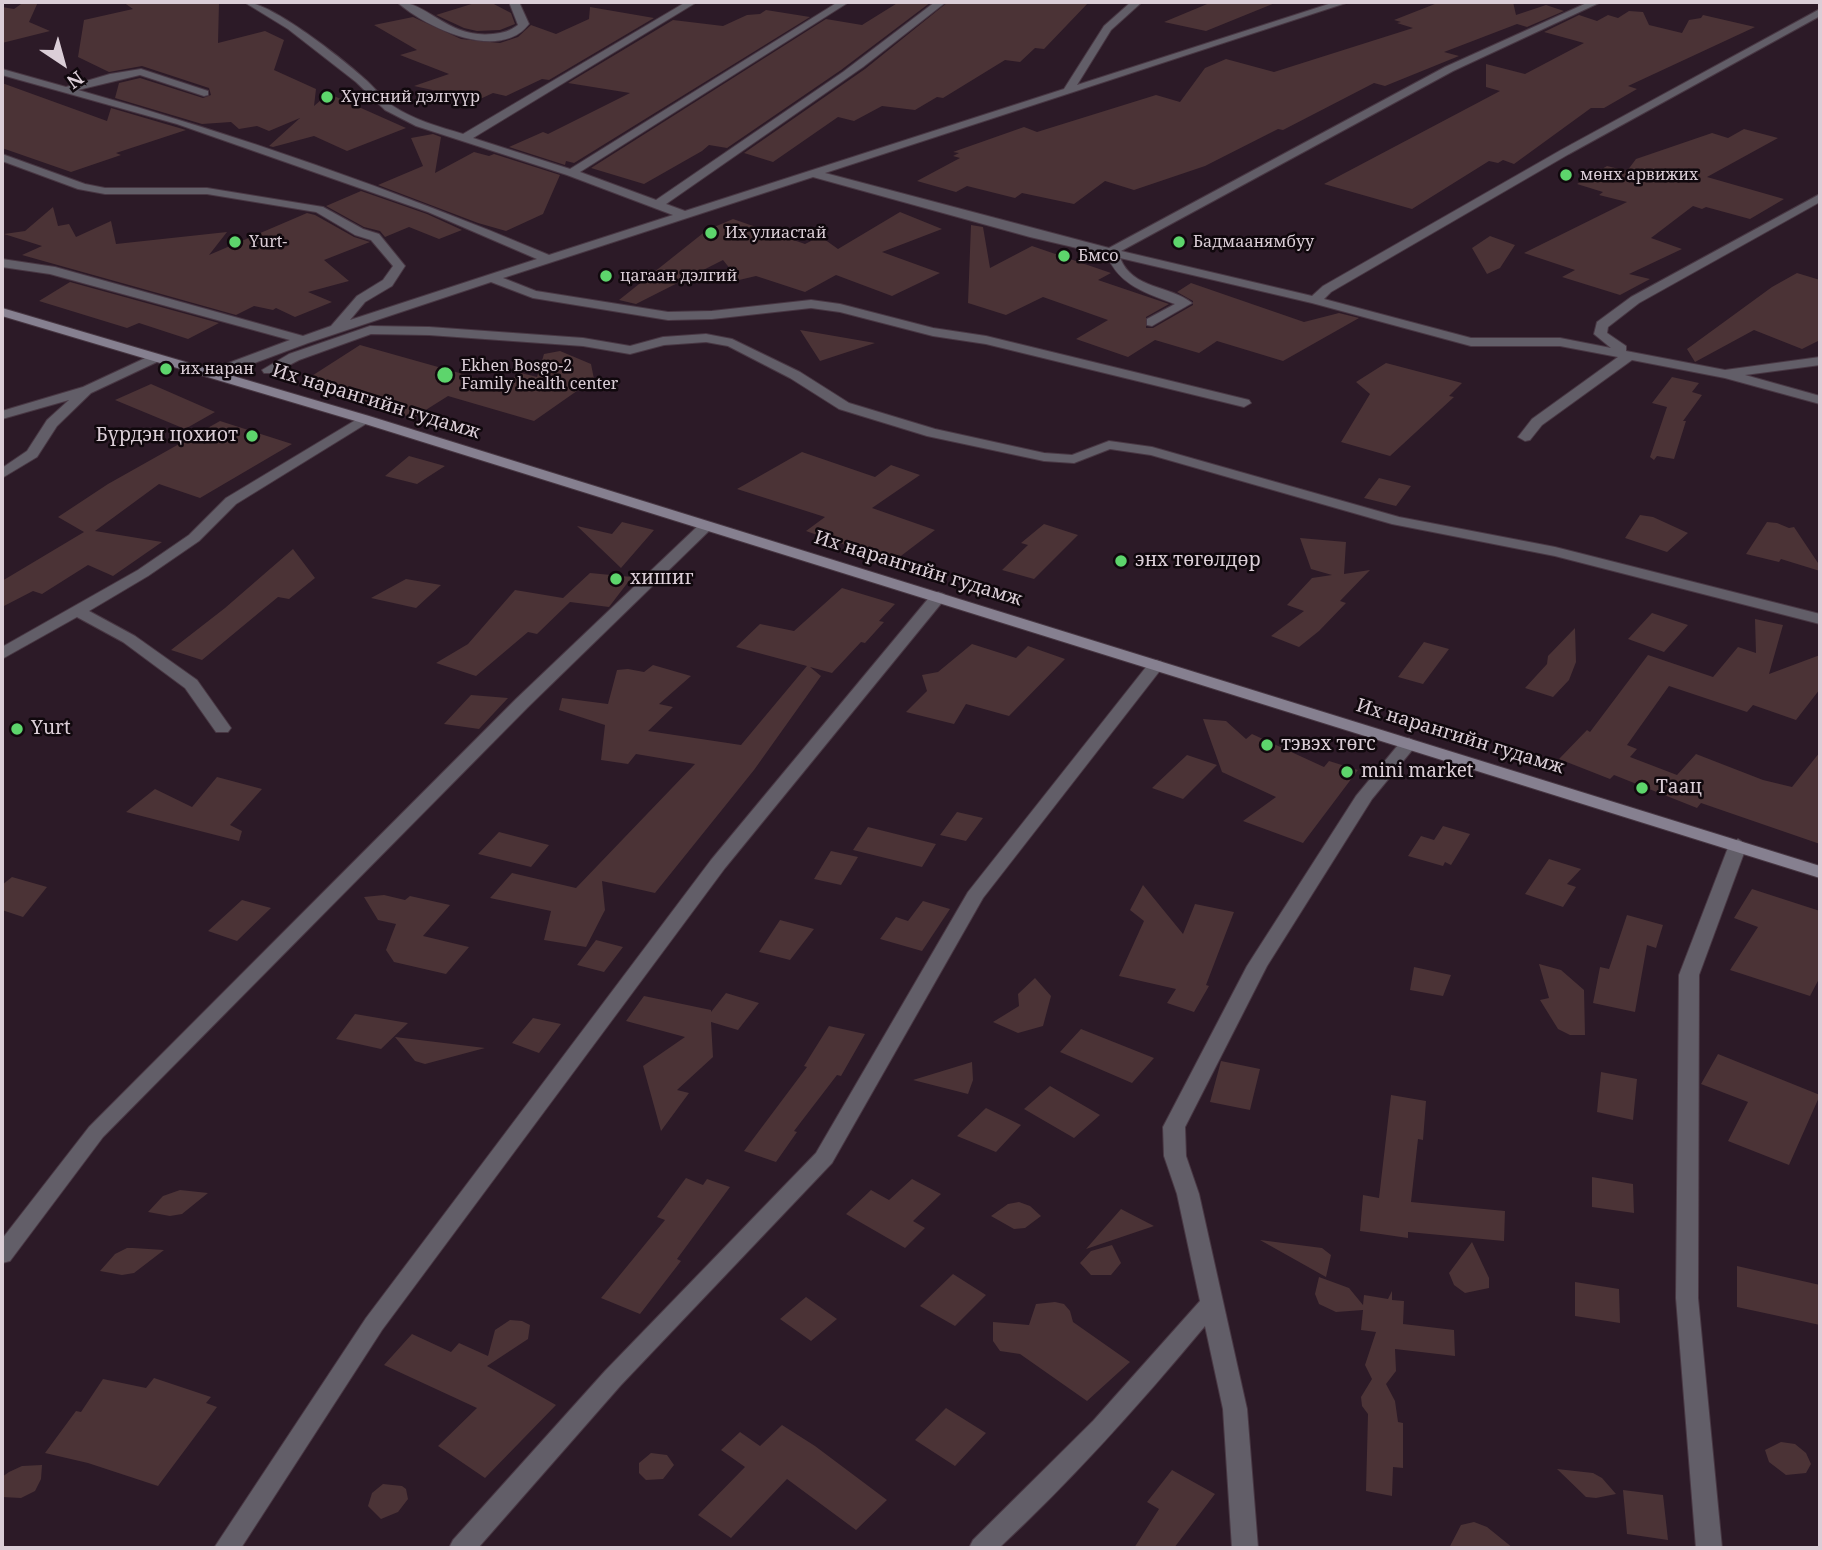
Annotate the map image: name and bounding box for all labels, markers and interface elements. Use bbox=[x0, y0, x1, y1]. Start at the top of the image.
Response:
north arrow bbox=[28, 28, 98, 98]
text: N bbox=[62, 65, 89, 95]
place label: Хүнсний дэлгүүр bbox=[341, 87, 480, 107]
marker: Хүнсний дэлгүүр bbox=[319, 89, 335, 105]
place label: мөнх арвижих bbox=[1580, 165, 1698, 185]
marker: мөнх арвижих bbox=[1558, 167, 1574, 183]
place label: Их улиастай bbox=[725, 223, 826, 243]
marker: Их улиастай bbox=[703, 225, 719, 241]
place label: Yurt- bbox=[249, 232, 287, 252]
place label: Бадмаанямбуу bbox=[1193, 232, 1314, 252]
marker: Yurt- bbox=[227, 234, 243, 250]
marker: Бадмаанямбуу bbox=[1171, 234, 1187, 250]
place label: Бмсо bbox=[1078, 246, 1118, 266]
marker: Бмсо bbox=[1056, 248, 1072, 264]
place label: цагаан дэлгий bbox=[620, 266, 737, 286]
marker: цагаан дэлгий bbox=[598, 268, 614, 284]
place label: Ekhen Bosgo-2 Family health center bbox=[461, 356, 618, 394]
place label: их наран bbox=[180, 359, 254, 379]
street label: Их нарангийн гудамж bbox=[269, 360, 483, 444]
marker: их наран bbox=[158, 361, 174, 377]
marker: Ekhen Bosgo-2 Family health center bbox=[435, 365, 455, 385]
place label: Бүрдэн цохиот bbox=[96, 425, 238, 447]
marker: Бүрдэн цохиот bbox=[244, 428, 260, 444]
street label: Их нарангийн гудамж bbox=[811, 527, 1025, 611]
place label: энх төгөлдөр bbox=[1135, 550, 1260, 572]
marker: энх төгөлдөр bbox=[1113, 553, 1129, 569]
place label: хишиг bbox=[630, 568, 694, 590]
marker: хишиг bbox=[608, 571, 624, 587]
street label: Их нарангийн гудамж bbox=[1353, 695, 1567, 779]
place label: Yurt bbox=[31, 718, 71, 740]
marker: Yurt bbox=[9, 721, 25, 737]
place label: тэвэх төгс bbox=[1281, 734, 1376, 756]
marker: тэвэх төгс bbox=[1259, 737, 1275, 753]
place label: mini market bbox=[1361, 761, 1473, 783]
marker: mini market bbox=[1339, 764, 1355, 780]
place label: Таац bbox=[1656, 777, 1702, 799]
marker: Таац bbox=[1634, 780, 1650, 796]

